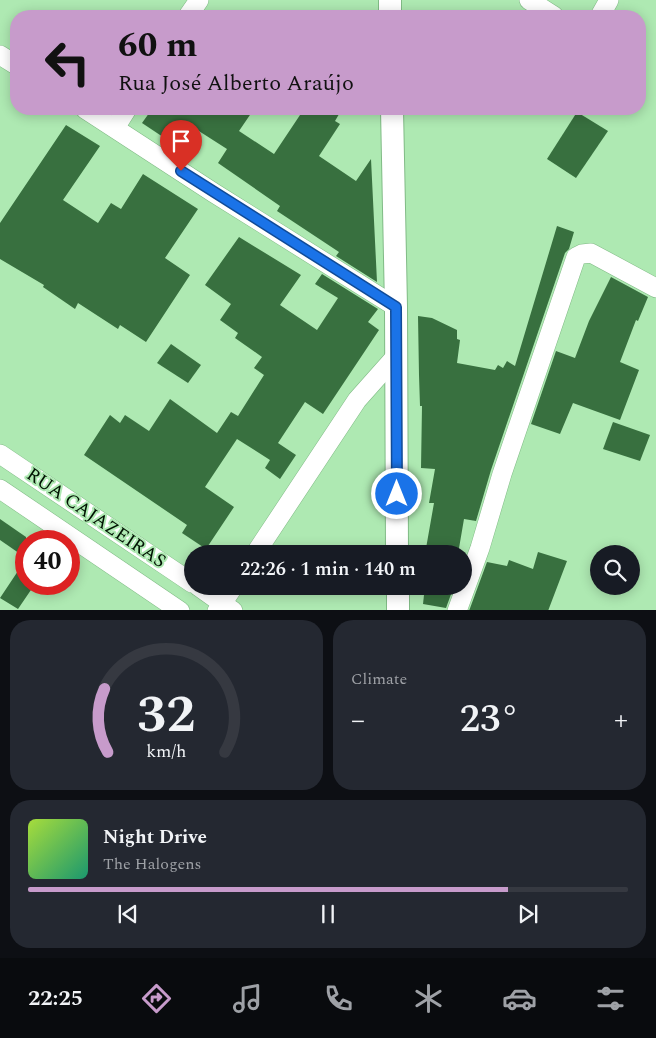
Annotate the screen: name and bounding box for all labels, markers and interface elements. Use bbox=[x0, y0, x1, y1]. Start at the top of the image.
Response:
text: 60 m bbox=[118, 19, 198, 72]
icon: left bbox=[35, 30, 100, 95]
text: Rua José Alberto Araújo bbox=[118, 67, 354, 100]
pin bbox=[160, 120, 202, 171]
icon: arrive bbox=[167, 127, 195, 155]
street label: RUA CAJAZEIRAS bbox=[20, 460, 172, 576]
position arrow bbox=[370, 467, 422, 519]
speed limit sign: 40 bbox=[15, 530, 80, 595]
map controls bbox=[590, 545, 640, 595]
button: search bbox=[590, 545, 640, 595]
text: 22:26 · 1 min · 140 m bbox=[240, 555, 416, 584]
text: Climate bbox=[351, 667, 407, 691]
text: 32 bbox=[137, 676, 196, 755]
text: 23° bbox=[460, 691, 519, 749]
text: − bbox=[351, 699, 365, 742]
text: + bbox=[614, 699, 628, 742]
text: km/h bbox=[146, 738, 187, 765]
text: Night Drive bbox=[103, 823, 207, 852]
text: The Halogens bbox=[103, 852, 201, 876]
icon: previous bbox=[114, 900, 142, 928]
icon: pause bbox=[314, 900, 342, 928]
icon: next bbox=[514, 900, 542, 928]
icon: directions bbox=[139, 981, 174, 1016]
icon: music bbox=[230, 981, 265, 1016]
icon: phone bbox=[321, 981, 356, 1016]
icon: climate bbox=[411, 981, 446, 1016]
icon: car bbox=[502, 981, 537, 1016]
icon: filters bbox=[593, 981, 628, 1016]
text: 22:25 bbox=[28, 982, 83, 1015]

